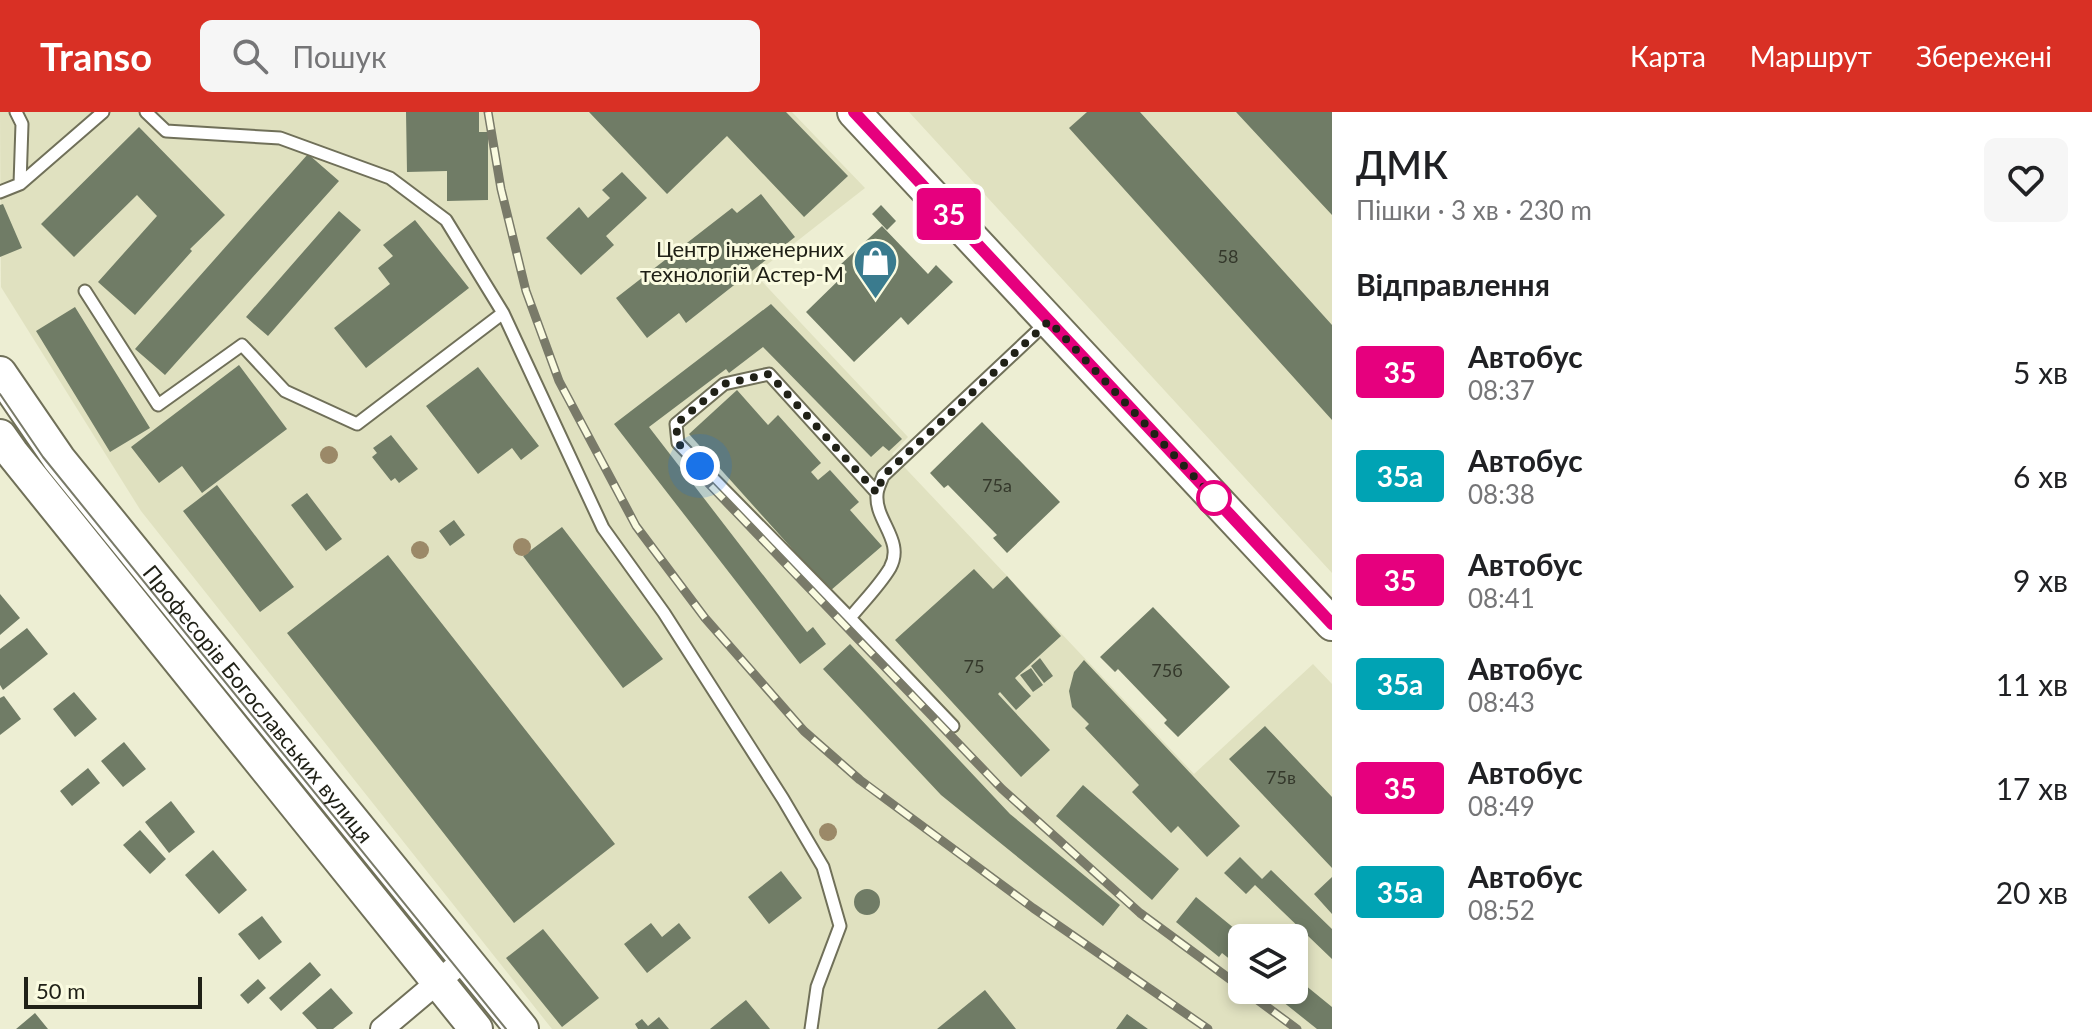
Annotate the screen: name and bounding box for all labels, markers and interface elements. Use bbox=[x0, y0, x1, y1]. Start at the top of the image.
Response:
search box bbox=[200, 20, 760, 92]
text: Transo bbox=[40, 33, 152, 79]
icon: search bbox=[228, 34, 272, 78]
text: Пошук bbox=[292, 38, 386, 74]
text: Карта bbox=[1630, 39, 1706, 73]
text: Маршрут bbox=[1750, 39, 1872, 73]
text: Збережені bbox=[1916, 39, 2052, 73]
button: heart bbox=[1984, 138, 2068, 222]
text: ДМК bbox=[1356, 141, 1448, 187]
line badge: 35 bbox=[913, 188, 985, 240]
text: Пішки · 3 хв · 230 m bbox=[1356, 194, 1592, 226]
text: 35 bbox=[933, 197, 965, 231]
place label: Центр інженерних технологій Астер-М bbox=[640, 235, 844, 287]
shop icon: Центр інженерних технологій Астер-М bbox=[851, 238, 899, 301]
house number: 58 bbox=[1218, 245, 1238, 267]
text: Відправлення bbox=[1356, 266, 1550, 302]
text: Автобус bbox=[1468, 338, 1583, 374]
text: 5 хв bbox=[2013, 354, 2068, 390]
text: 35 bbox=[1384, 355, 1416, 389]
text: 08:37 bbox=[1468, 374, 1535, 406]
text: Автобус bbox=[1468, 442, 1583, 478]
your location bbox=[680, 446, 720, 486]
text: 6 хв bbox=[2013, 458, 2068, 494]
text: 35а bbox=[1377, 459, 1423, 493]
house number: 75а bbox=[982, 474, 1012, 496]
text: 08:38 bbox=[1468, 478, 1535, 510]
unlabelled marker bbox=[1197, 481, 1231, 515]
text: Автобус bbox=[1468, 546, 1583, 582]
street label: Професорів Богославських вулиця bbox=[138, 559, 379, 848]
text: 9 хв bbox=[2013, 562, 2068, 598]
text: 35 bbox=[1384, 563, 1416, 597]
text: 08:41 bbox=[1468, 582, 1535, 614]
text: Автобус bbox=[1468, 650, 1583, 686]
house number: 75 bbox=[964, 655, 984, 677]
house number: 75б bbox=[1151, 659, 1183, 681]
text: 11 хв bbox=[1996, 666, 2068, 702]
text: 35а bbox=[1377, 667, 1423, 701]
text: 08:43 bbox=[1468, 686, 1535, 718]
text: Автобус bbox=[1468, 754, 1583, 790]
house number: 75в bbox=[1266, 766, 1296, 788]
text: 17 хв bbox=[1996, 770, 2068, 806]
text: 35 bbox=[1384, 771, 1416, 805]
text: 08:49 bbox=[1468, 790, 1535, 822]
text: Автобус bbox=[1468, 858, 1583, 894]
text: 20 хв bbox=[1996, 874, 2068, 910]
text: 35а bbox=[1377, 875, 1423, 909]
text: 08:52 bbox=[1468, 894, 1535, 926]
map controls bbox=[1228, 924, 1308, 1004]
button: layers bbox=[1228, 924, 1308, 1004]
scale bar bbox=[24, 973, 202, 1009]
text: 50 m bbox=[36, 977, 85, 1004]

